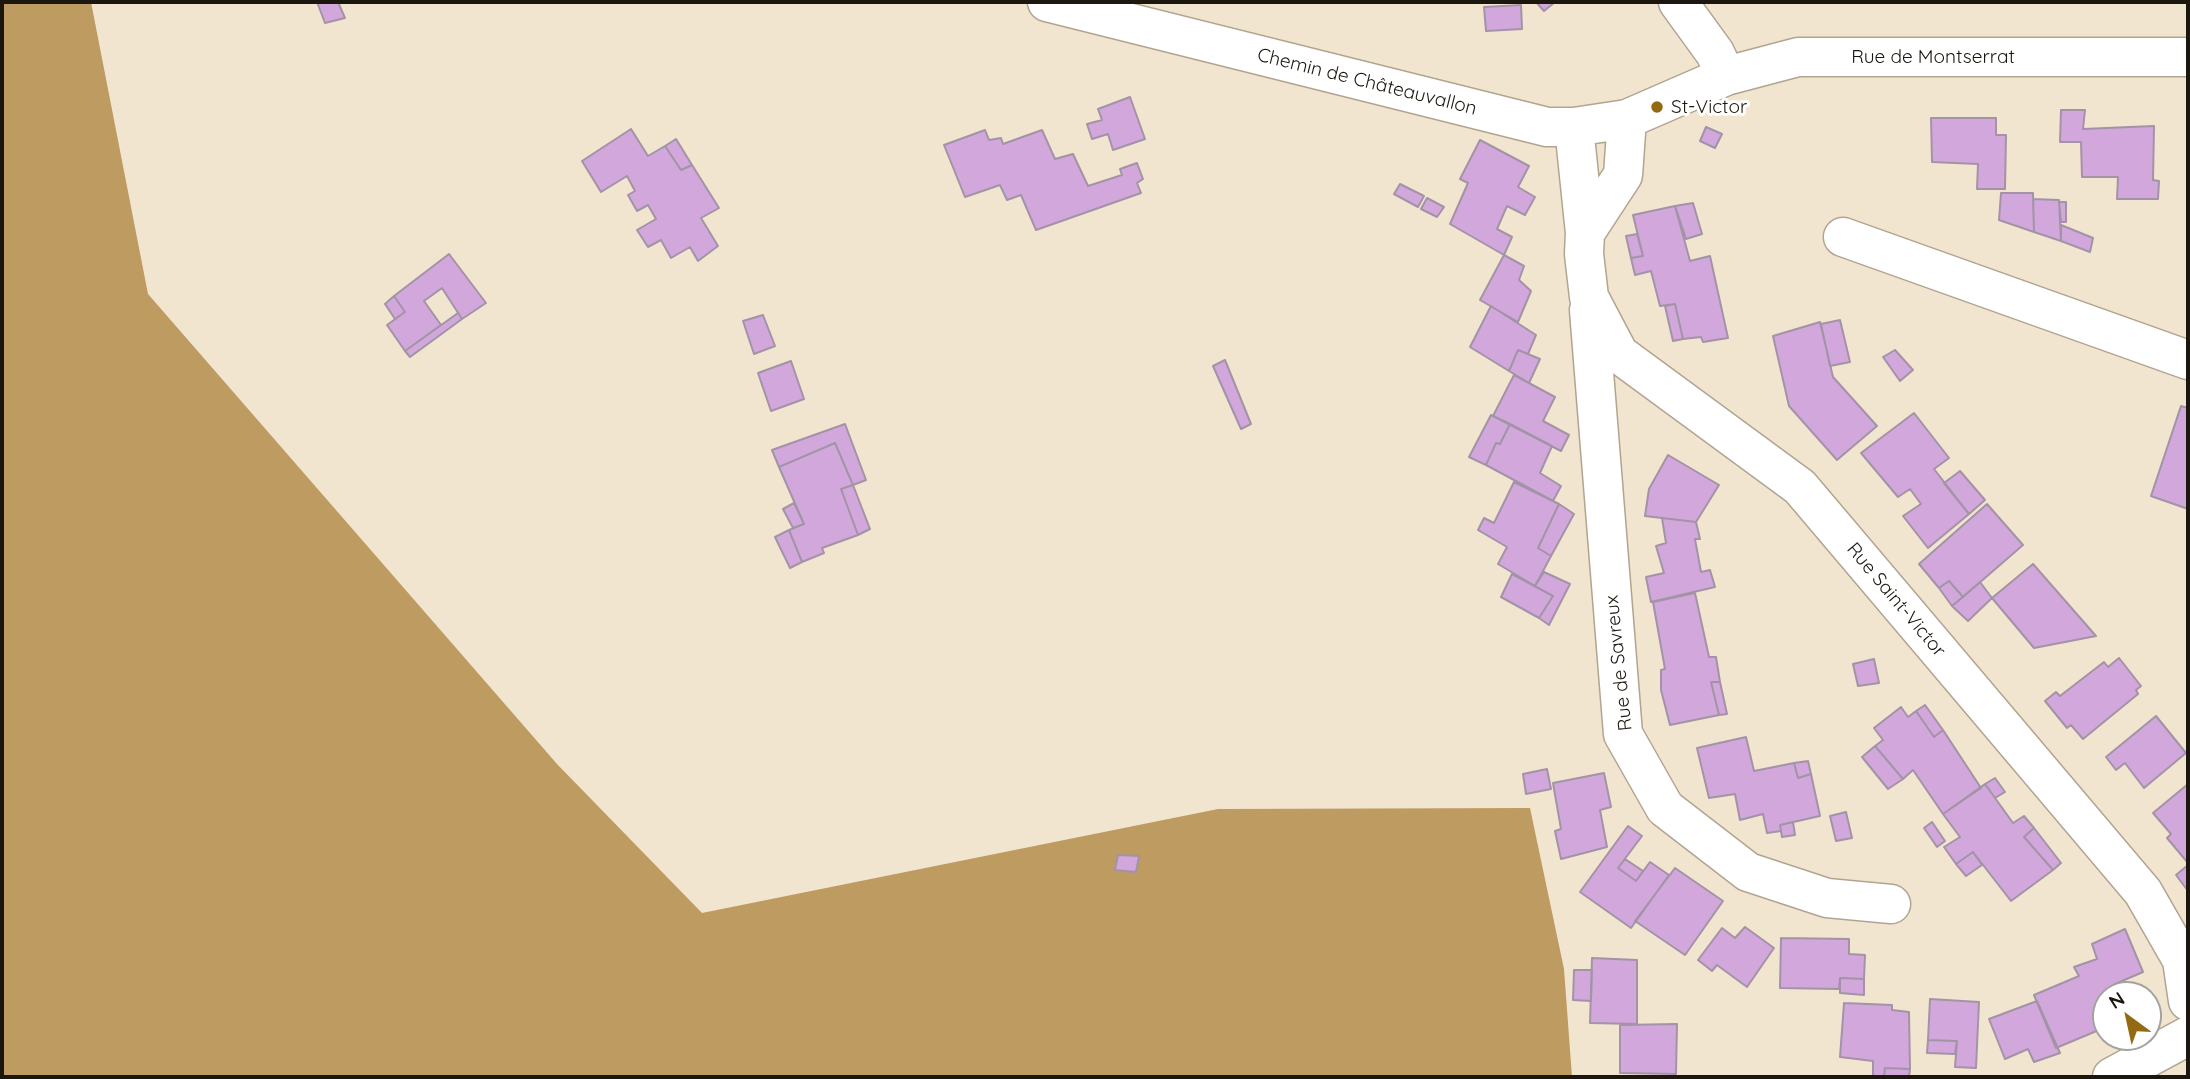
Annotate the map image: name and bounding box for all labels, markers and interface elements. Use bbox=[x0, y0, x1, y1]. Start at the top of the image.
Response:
street label: Chemin de Châteauvallon bbox=[1255, 44, 1479, 120]
street label: Rue de Montserrat bbox=[1851, 46, 2015, 68]
place label: St-Victor bbox=[1671, 96, 1747, 118]
marker: St-Victor bbox=[1649, 99, 1665, 115]
street label: Rue Saint-Victor bbox=[1842, 538, 1950, 662]
street label: Rue de Savreux bbox=[1601, 594, 1637, 732]
north arrow bbox=[2092, 981, 2162, 1051]
text: N bbox=[2104, 986, 2129, 1014]

